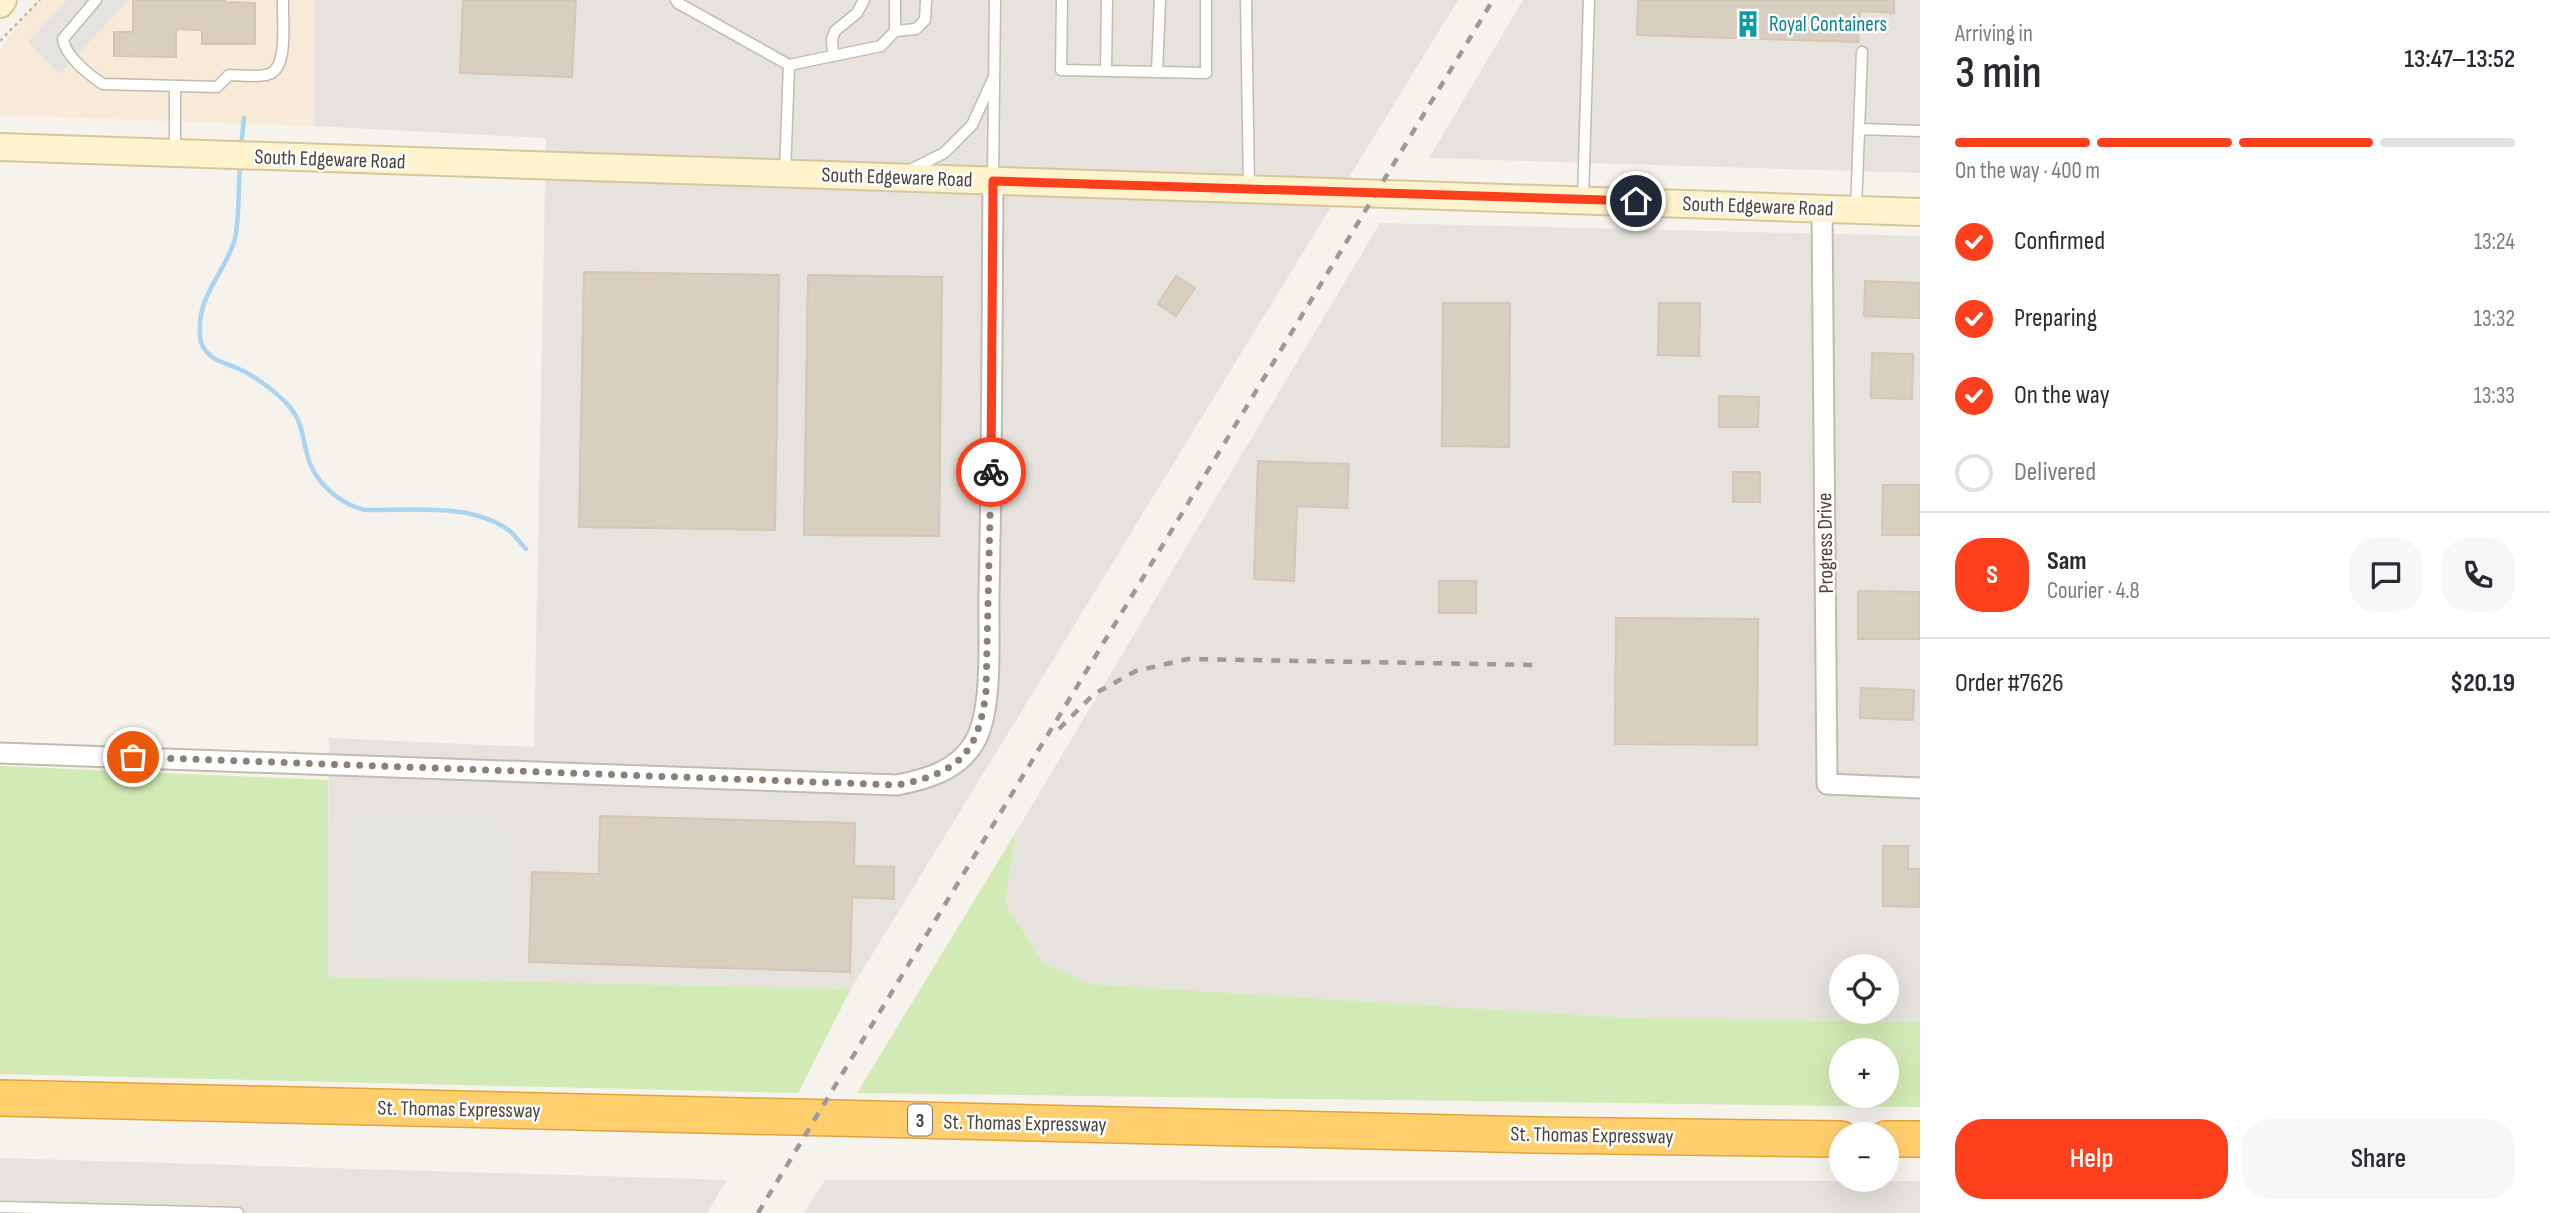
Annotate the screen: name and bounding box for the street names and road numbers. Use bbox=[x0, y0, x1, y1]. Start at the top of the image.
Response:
street label: South Edgeware Road bbox=[254, 144, 406, 175]
street label: South Edgeware Road bbox=[821, 162, 973, 193]
street label: South Edgeware Road bbox=[1682, 191, 1834, 222]
street label: Progress Drive bbox=[1812, 492, 1839, 593]
street label: St. Thomas Expressway bbox=[377, 1096, 541, 1123]
road number: 3 bbox=[908, 1104, 932, 1136]
street label: St. Thomas Expressway bbox=[943, 1110, 1107, 1137]
street label: St. Thomas Expressway bbox=[1510, 1122, 1674, 1149]

